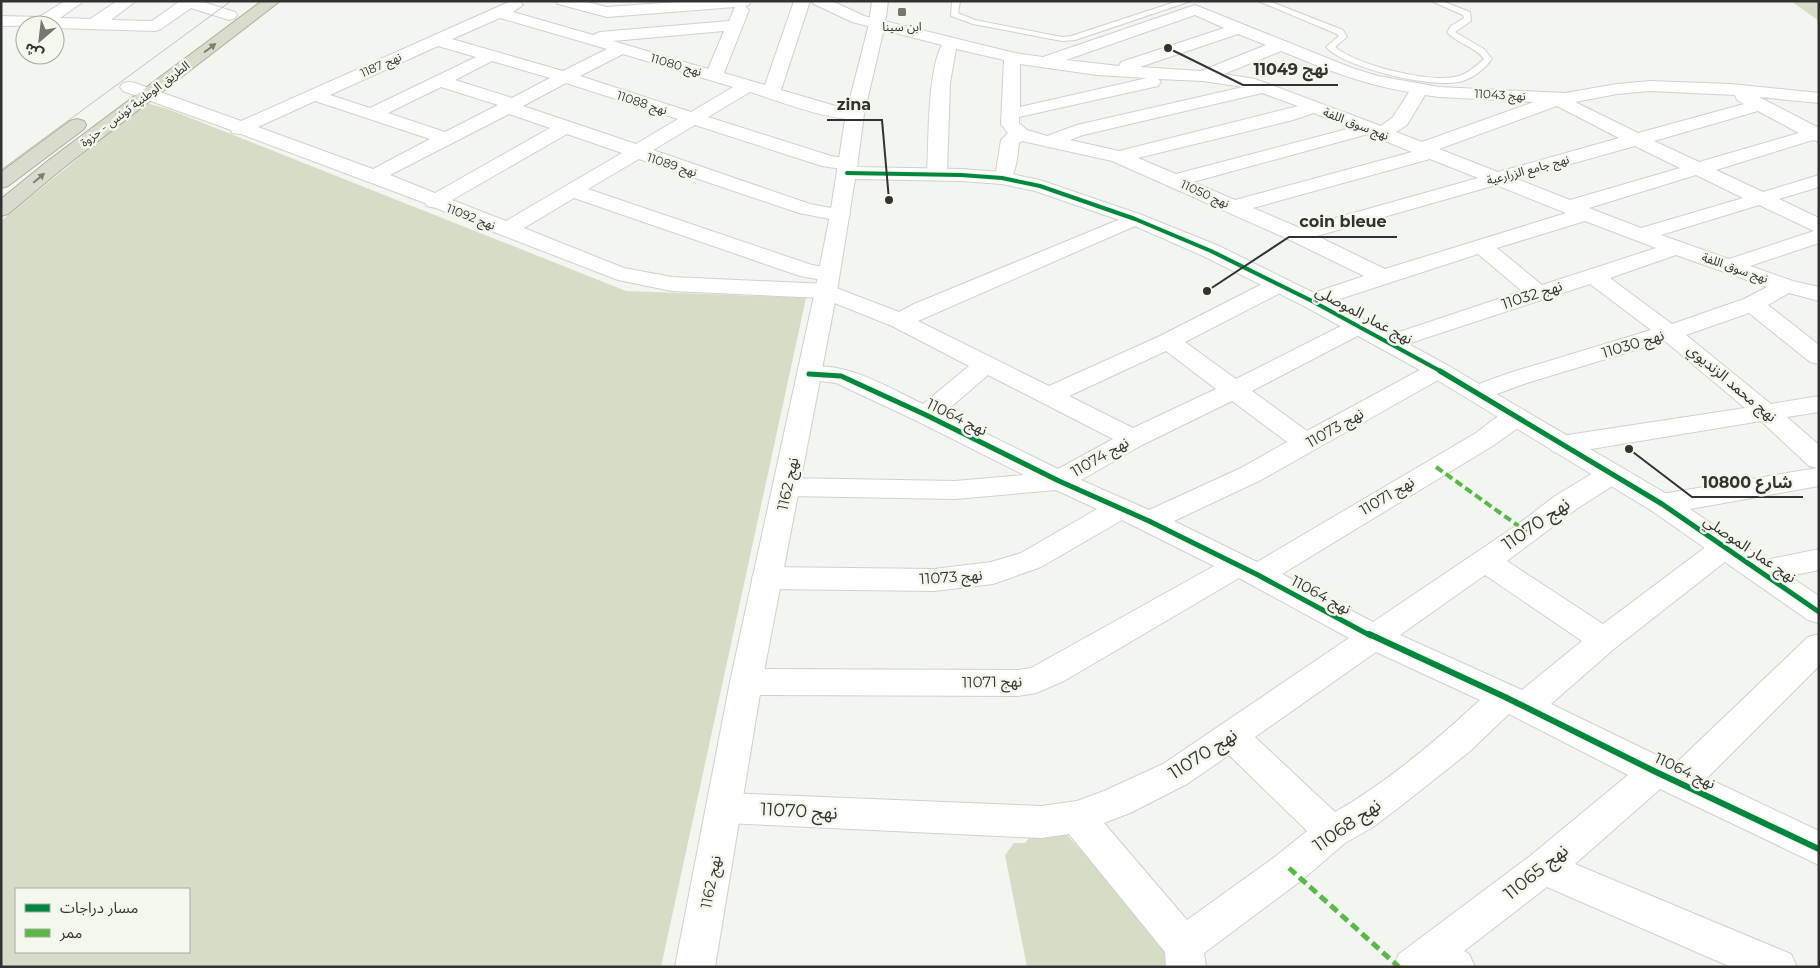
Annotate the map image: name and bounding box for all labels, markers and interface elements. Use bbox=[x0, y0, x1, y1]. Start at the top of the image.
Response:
marker: ابن سينا bbox=[896, 6, 908, 18]
north arrow bbox=[15, 15, 65, 65]
place label: ابن سينا bbox=[882, 19, 922, 34]
text: ش bbox=[21, 39, 47, 64]
one-way arrow bbox=[203, 43, 216, 54]
street label: نهج 1187 bbox=[358, 49, 405, 82]
street label: نهج 11080 bbox=[648, 50, 703, 81]
callout: نهج 11049 bbox=[1243, 54, 1338, 85]
street label: الطريق الوطنية تونس - حزوة bbox=[77, 57, 193, 150]
text: نهج 11049 bbox=[1253, 60, 1329, 82]
street label: نهج 11043 bbox=[1474, 86, 1526, 105]
street label: نهج 11088 bbox=[614, 87, 669, 120]
callout: zina bbox=[827, 89, 882, 120]
text: zina bbox=[837, 95, 871, 114]
street label: نهج سوق اللفة bbox=[1321, 104, 1391, 145]
street label: نهج 11089 bbox=[645, 149, 699, 182]
street label: نهج جامع الزرارعية bbox=[1485, 151, 1571, 190]
one-way arrow bbox=[32, 173, 45, 184]
street label: نهج 11050 bbox=[1178, 176, 1232, 213]
street label: نهج 11092 bbox=[444, 200, 498, 235]
callout: coin bleue bbox=[1289, 206, 1397, 237]
text: coin bleue bbox=[1299, 212, 1387, 231]
street label: نهج سوق اللفة bbox=[1699, 249, 1770, 288]
street label: نهج 11032 bbox=[1499, 276, 1566, 316]
street label: نهج عمار الموصلي bbox=[1311, 281, 1416, 351]
street label: نهج 11030 bbox=[1599, 325, 1667, 365]
street label: نهج محمد الزنديوي bbox=[1682, 340, 1781, 428]
street label: نهج 11064 bbox=[922, 394, 991, 442]
street label: نهج 11073 bbox=[1303, 404, 1368, 454]
street label: نهج 11074 bbox=[1067, 432, 1134, 483]
street label: نهج 1162 bbox=[773, 456, 805, 513]
callout: 10800 شارع bbox=[1692, 466, 1803, 497]
street label: نهج 11071 bbox=[1356, 472, 1419, 522]
text: 10800 شارع bbox=[1702, 473, 1792, 494]
street label: نهج 11070 bbox=[1498, 493, 1575, 557]
street label: نهج عمار الموصلي bbox=[1699, 511, 1800, 589]
street label: نهج 11073 bbox=[919, 565, 983, 591]
street label: نهج 11064 bbox=[1287, 571, 1354, 621]
street label: نهج 11071 bbox=[962, 671, 1022, 695]
street label: نهج 11070 bbox=[1165, 724, 1243, 786]
street label: نهج 11064 bbox=[1650, 748, 1719, 796]
street label: نهج 11068 bbox=[1309, 794, 1386, 858]
street label: نهج 11070 bbox=[760, 798, 838, 826]
street label: نهج 11065 bbox=[1499, 839, 1574, 906]
street label: نهج 1162 bbox=[696, 854, 728, 911]
legend bbox=[15, 888, 190, 953]
text: مسار دراجات bbox=[60, 898, 138, 917]
text: ممر bbox=[59, 923, 83, 942]

